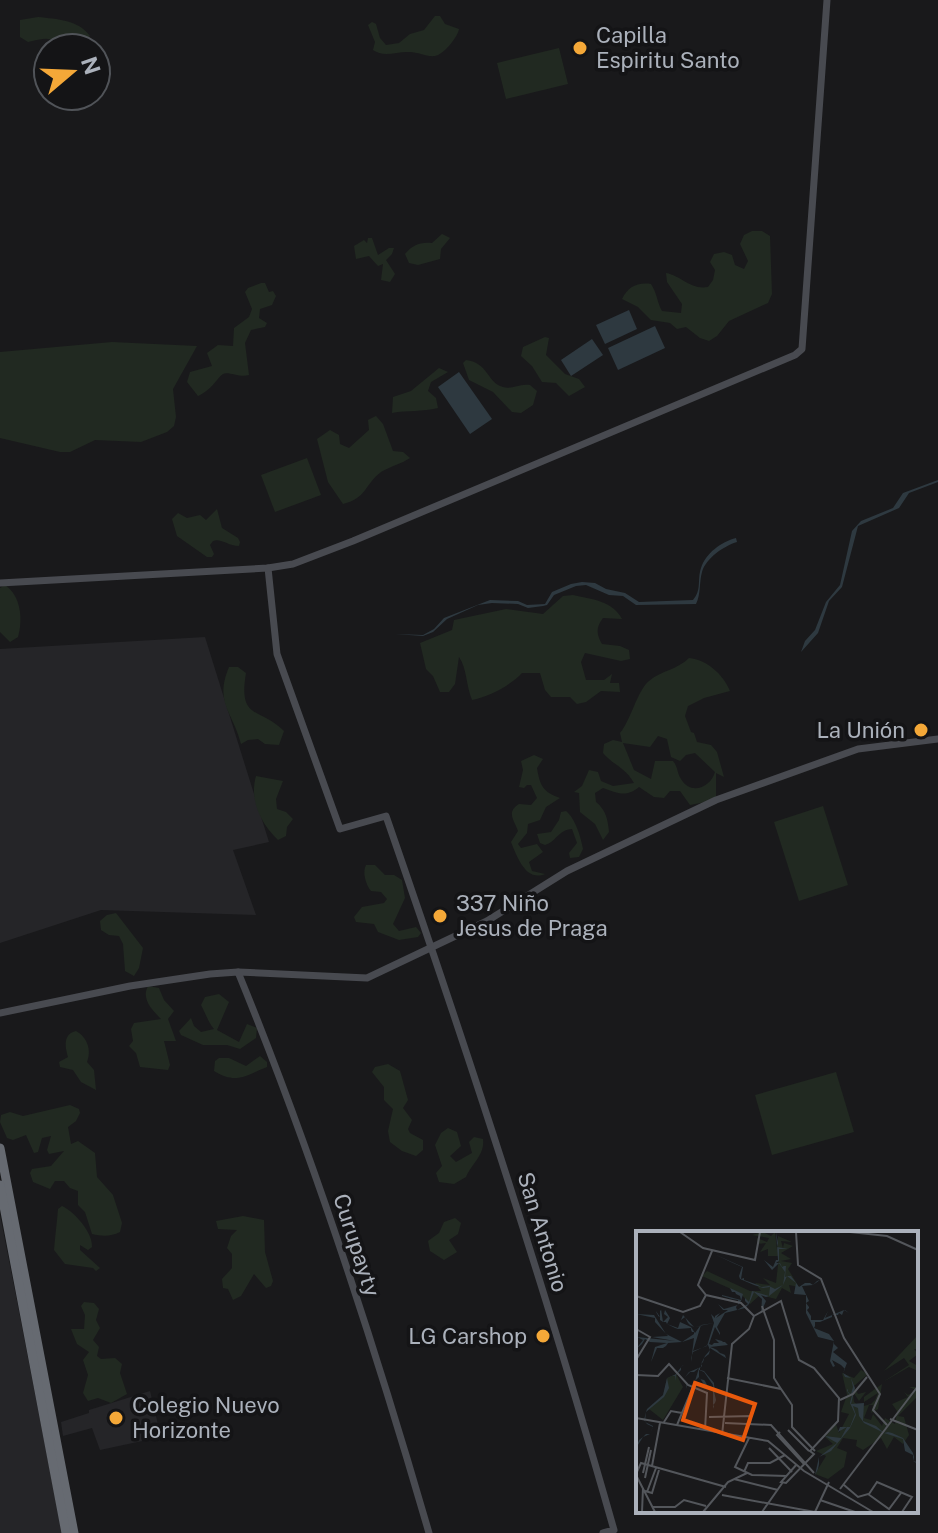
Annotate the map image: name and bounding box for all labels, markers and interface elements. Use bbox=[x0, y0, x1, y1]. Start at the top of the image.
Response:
place label: Capilla Espiritu Santo bbox=[596, 22, 740, 73]
north arrow bbox=[32, 32, 112, 112]
marker: Capilla Espiritu Santo bbox=[571, 39, 589, 57]
text: N bbox=[76, 53, 106, 78]
place label: La Unión bbox=[816, 717, 905, 743]
marker: La Unión bbox=[912, 721, 930, 739]
place label: 337 Niño Jesus de Praga bbox=[456, 890, 608, 941]
marker: 337 Niño Jesus de Praga bbox=[431, 907, 449, 925]
street label: San Antonio bbox=[512, 1169, 574, 1295]
street label: Curupayty bbox=[328, 1190, 386, 1300]
inset map bbox=[636, 1231, 918, 1513]
place label: LG Carshop bbox=[408, 1323, 527, 1349]
marker: LG Carshop bbox=[534, 1327, 552, 1345]
place label: Colegio Nuevo Horizonte bbox=[132, 1392, 280, 1443]
marker: Colegio Nuevo Horizonte bbox=[107, 1409, 125, 1427]

